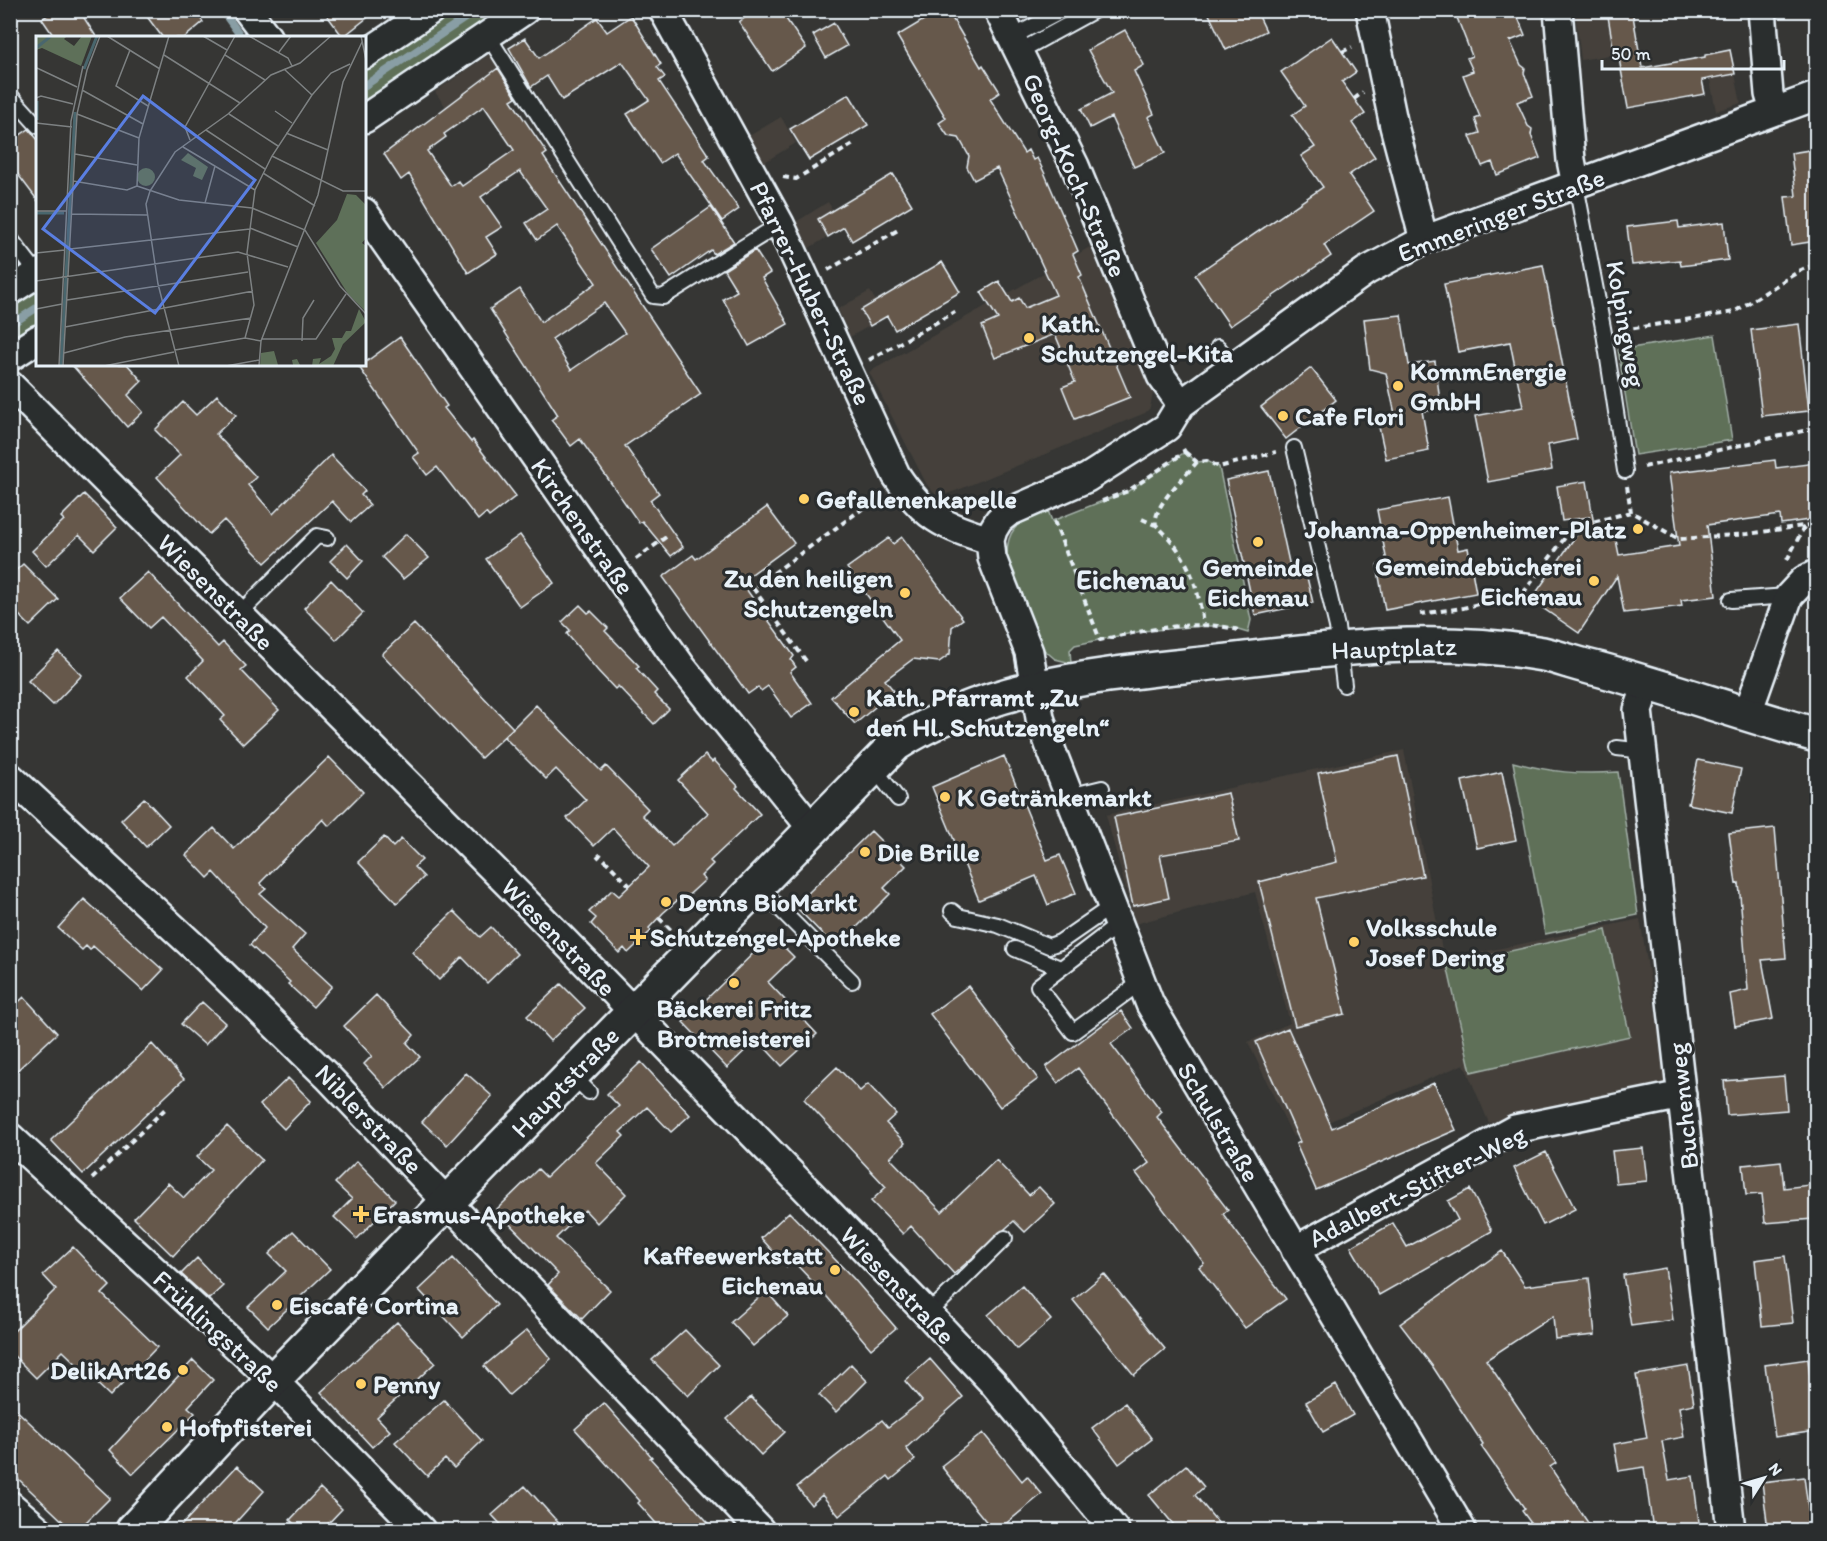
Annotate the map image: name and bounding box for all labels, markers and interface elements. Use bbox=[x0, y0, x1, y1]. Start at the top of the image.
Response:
scale bar bbox=[1602, 33, 1784, 71]
inset map bbox=[36, 36, 366, 366]
text: 50 m bbox=[1611, 43, 1651, 65]
street label: Georg-Koch-Straße bbox=[1016, 68, 1134, 282]
street label: Emmeringer Straße bbox=[1393, 161, 1609, 269]
street label: Pfarrer-Huber-Straße bbox=[743, 176, 879, 410]
street label: Kolpingweg bbox=[1599, 258, 1653, 391]
place label: Kath. Schutzengel-Kita bbox=[1041, 307, 1233, 369]
marker: Kath. Schutzengel-Kita bbox=[1022, 331, 1036, 345]
place label: KommEnergie GmbH bbox=[1410, 355, 1567, 417]
marker: KommEnergie GmbH bbox=[1391, 379, 1405, 393]
place label: Cafe Flori bbox=[1295, 400, 1404, 432]
marker: Cafe Flori bbox=[1276, 409, 1290, 423]
street label: Kirchenstraße bbox=[524, 451, 642, 601]
place label: Gefallenenkapelle bbox=[816, 483, 1017, 515]
marker: Gefallenenkapelle bbox=[797, 492, 811, 506]
place label: Johanna-Oppenheimer-Platz bbox=[1304, 513, 1627, 545]
marker: Johanna-Oppenheimer-Platz bbox=[1631, 522, 1645, 536]
street label: Wiesenstraße bbox=[151, 527, 281, 657]
marker: Gemeinde Eichenau bbox=[1251, 535, 1265, 549]
place label: Gemeindebücherei Eichenau bbox=[1375, 550, 1583, 612]
place label: Gemeinde Eichenau bbox=[1202, 551, 1314, 613]
place label: Zu den heiligen Schutzengeln bbox=[724, 562, 893, 624]
district label: Eichenau bbox=[1076, 562, 1186, 596]
marker: Gemeindebücherei Eichenau bbox=[1587, 574, 1601, 588]
marker: Zu den heiligen Schutzengeln bbox=[898, 586, 912, 600]
street label: Hauptplatz bbox=[1331, 630, 1457, 666]
place label: Kath. Pfarramt „Zu den Hl. Schutzengeln“ bbox=[866, 681, 1110, 743]
marker: Kath. Pfarramt „Zu den Hl. Schutzengeln“ bbox=[847, 705, 861, 719]
place label: K Getränkemarkt bbox=[957, 781, 1152, 813]
marker: K Getränkemarkt bbox=[938, 790, 952, 804]
place label: Die Brille bbox=[877, 836, 980, 868]
marker: Die Brille bbox=[858, 845, 872, 859]
street label: Wiesenstraße bbox=[495, 871, 623, 1003]
place label: Denns BioMarkt bbox=[678, 886, 857, 918]
marker: Denns BioMarkt bbox=[659, 895, 673, 909]
place label: Volksschule Josef Dering bbox=[1365, 911, 1506, 973]
place label: Schutzengel-Apotheke bbox=[650, 921, 901, 953]
marker: Schutzengel-Apotheke bbox=[631, 930, 645, 944]
marker: Volksschule Josef Dering bbox=[1347, 935, 1361, 949]
marker: Bäckerei Fritz Brotmeisterei bbox=[727, 976, 741, 990]
place label: Bäckerei Fritz Brotmeisterei bbox=[656, 992, 813, 1054]
street label: Hauptstraße bbox=[504, 1020, 626, 1144]
street label: Buchenweg bbox=[1660, 1040, 1706, 1171]
street label: Schulstraße bbox=[1171, 1056, 1267, 1188]
street label: Niblerstraße bbox=[308, 1057, 430, 1181]
street label: Adalbert-Stifter-Weg bbox=[1303, 1117, 1532, 1255]
place label: Erasmus-Apotheke bbox=[373, 1198, 585, 1230]
marker: Erasmus-Apotheke bbox=[354, 1207, 368, 1221]
street label: Wiesenstraße bbox=[834, 1219, 962, 1351]
place label: Kaffeewerkstatt Eichenau bbox=[643, 1239, 824, 1301]
street label: Frühlingstraße bbox=[147, 1263, 289, 1399]
marker: Kaffeewerkstatt Eichenau bbox=[828, 1263, 842, 1277]
place label: Eiscafé Cortina bbox=[289, 1289, 459, 1321]
marker: Eiscafé Cortina bbox=[270, 1298, 284, 1312]
place label: DelikArt26 bbox=[50, 1354, 171, 1386]
marker: DelikArt26 bbox=[176, 1363, 190, 1377]
place label: Penny bbox=[373, 1368, 441, 1400]
marker: Penny bbox=[354, 1377, 368, 1391]
place label: Hofpfisterei bbox=[179, 1411, 312, 1443]
marker: Hofpfisterei bbox=[160, 1420, 174, 1434]
north arrow bbox=[1734, 1448, 1794, 1508]
text: N bbox=[1765, 1459, 1786, 1479]

